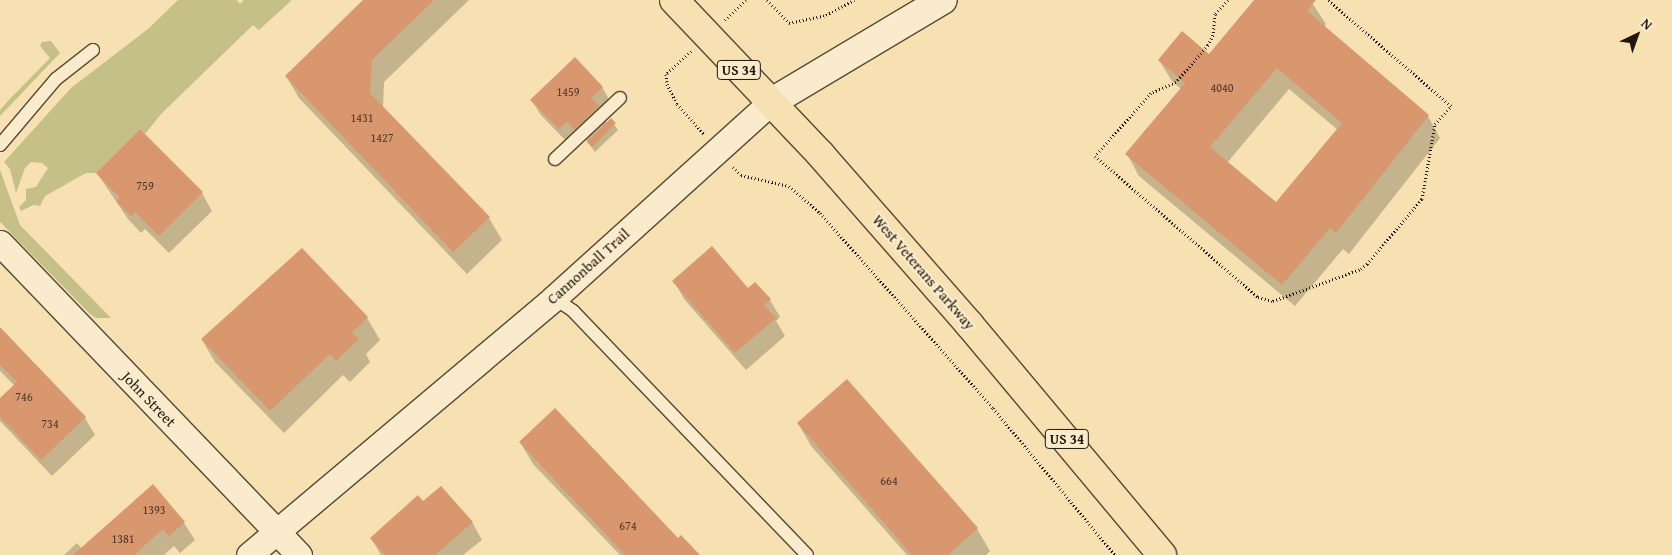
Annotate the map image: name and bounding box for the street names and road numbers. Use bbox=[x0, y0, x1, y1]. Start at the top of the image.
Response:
road number: US 34 bbox=[716, 58, 762, 82]
street label: West Veterans Parkway bbox=[869, 211, 979, 333]
street label: Cannonball Trail bbox=[543, 224, 633, 308]
street label: John Street bbox=[118, 367, 180, 431]
road number: US 34 bbox=[1044, 428, 1090, 450]

